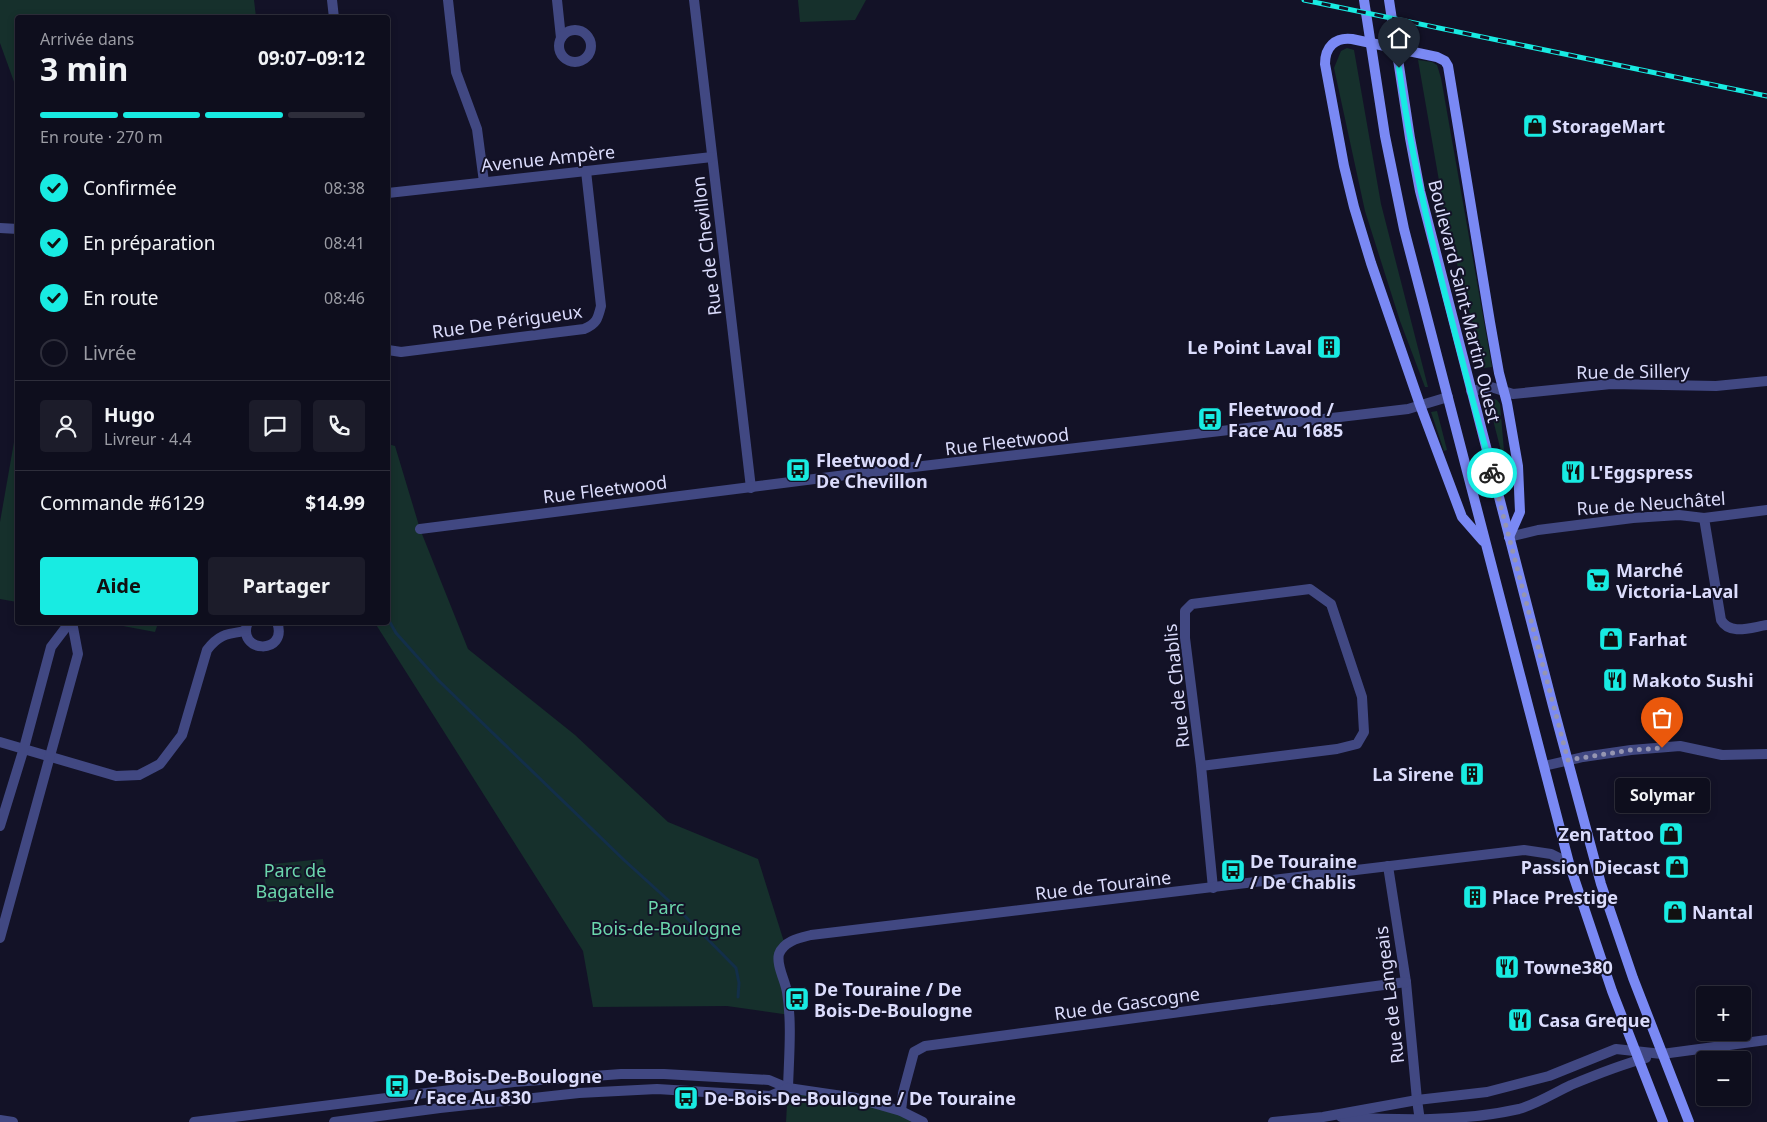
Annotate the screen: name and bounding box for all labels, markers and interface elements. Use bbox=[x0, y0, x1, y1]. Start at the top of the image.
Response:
pin bbox=[1378, 17, 1420, 68]
icon: home bbox=[1385, 24, 1413, 52]
text: Arrivée dans bbox=[40, 28, 134, 50]
text: 09:07–09:12 bbox=[258, 45, 365, 71]
text: 3 min bbox=[40, 47, 128, 90]
shop icon: StorageMart bbox=[1522, 113, 1548, 139]
place label: StorageMart bbox=[1552, 114, 1665, 138]
text: En route · 270 m bbox=[40, 126, 163, 148]
street label: Avenue Ampère bbox=[480, 139, 616, 177]
icon: check bbox=[40, 174, 68, 202]
text: Confirmée bbox=[83, 175, 177, 201]
street label: Rue de Chevillon bbox=[686, 175, 726, 317]
text: 08:38 bbox=[324, 177, 365, 199]
street label: Boulevard Saint-Martin Ouest bbox=[1423, 177, 1507, 425]
icon: check bbox=[40, 229, 68, 257]
text: En préparation bbox=[83, 230, 216, 256]
text: 08:41 bbox=[324, 232, 365, 254]
icon: check bbox=[40, 284, 68, 312]
text: En route bbox=[83, 285, 159, 311]
text: 08:46 bbox=[324, 287, 365, 309]
street label: Rue De Périgueux bbox=[430, 299, 584, 343]
building icon: Le Point Laval bbox=[1316, 334, 1342, 360]
place label: Le Point Laval bbox=[1187, 335, 1312, 359]
text: Livrée bbox=[83, 340, 136, 366]
street label: Rue de Sillery bbox=[1576, 358, 1691, 384]
place label: Fleetwood / Face Au 1685 bbox=[1228, 397, 1343, 442]
button: person bbox=[40, 400, 92, 452]
button: chat bbox=[249, 400, 301, 452]
button: phone bbox=[313, 400, 365, 452]
text: Hugo bbox=[104, 402, 155, 428]
bus stop icon: Fleetwood / Face Au 1685 bbox=[1197, 406, 1223, 432]
street label: Rue Fleetwood bbox=[944, 421, 1070, 461]
text: Livreur · 4.4 bbox=[104, 428, 192, 450]
place label: Fleetwood / De Chevillon bbox=[816, 448, 928, 493]
courier bbox=[1467, 448, 1517, 498]
bus stop icon: Fleetwood / De Chevillon bbox=[785, 457, 811, 483]
icon: bike bbox=[1478, 459, 1506, 487]
restaurant icon: L'Eggspress bbox=[1560, 459, 1586, 485]
place label: L'Eggspress bbox=[1590, 460, 1693, 484]
street label: Rue Fleetwood bbox=[542, 469, 668, 509]
street label: Rue de Neuchâtel bbox=[1576, 486, 1726, 520]
text: Commande #6129 bbox=[40, 490, 205, 516]
text: $14.99 bbox=[305, 490, 365, 516]
button: Aide bbox=[40, 557, 198, 615]
button: Partager bbox=[208, 557, 365, 615]
place label: Marché Victoria-Laval bbox=[1616, 558, 1739, 603]
supermarket icon: Marché Victoria-Laval bbox=[1585, 567, 1611, 593]
street label: Rue de Chablis bbox=[1158, 623, 1194, 749]
shop icon: Farhat bbox=[1598, 626, 1624, 652]
place label: Farhat bbox=[1628, 627, 1687, 651]
restaurant icon: Makoto Sushi bbox=[1602, 667, 1628, 693]
place label: Makoto Sushi bbox=[1632, 668, 1754, 692]
pin bbox=[1641, 697, 1683, 748]
icon: bag bbox=[1648, 704, 1676, 732]
building icon: La Sirene bbox=[1459, 761, 1485, 787]
place label: La Sirene bbox=[1372, 762, 1454, 786]
callout: Solymar bbox=[1614, 778, 1710, 813]
text: Solymar bbox=[1630, 784, 1695, 806]
shop icon: Zen Tattoo bbox=[1658, 821, 1684, 847]
place label: Zen Tattoo bbox=[1559, 822, 1654, 846]
place label: De Touraine / De Chablis bbox=[1250, 849, 1357, 894]
shop icon: Passion Diecast bbox=[1664, 854, 1690, 880]
place label: Passion Diecast bbox=[1521, 855, 1660, 879]
park label: Parc de Bagatelle bbox=[255, 858, 335, 903]
bus stop icon: De Touraine / De Chablis bbox=[1220, 858, 1246, 884]
street label: Rue de Touraine bbox=[1034, 865, 1172, 905]
building icon: Place Prestige bbox=[1462, 884, 1488, 910]
place label: Place Prestige bbox=[1492, 885, 1618, 909]
park label: Parc Bois-de-Boulogne bbox=[591, 895, 741, 940]
shop icon: Nantal bbox=[1662, 899, 1688, 925]
place label: Nantal bbox=[1692, 900, 1753, 924]
street label: Rue de Langeais bbox=[1369, 925, 1409, 1065]
restaurant icon: Towne380 bbox=[1494, 954, 1520, 980]
place label: Towne380 bbox=[1524, 955, 1613, 979]
place label: De Touraine / De Bois-De-Boulogne bbox=[814, 977, 972, 1022]
street label: Rue de Gascogne bbox=[1053, 981, 1201, 1025]
bus stop icon: De Touraine / De Bois-De-Boulogne bbox=[784, 986, 810, 1012]
map controls bbox=[1696, 986, 1751, 1106]
button: + bbox=[1696, 986, 1751, 1041]
restaurant icon: Casa Greque bbox=[1507, 1007, 1533, 1033]
place label: Casa Greque bbox=[1538, 1008, 1650, 1032]
button: − bbox=[1696, 1051, 1751, 1106]
place label: De-Bois-De-Boulogne / Face Au 830 bbox=[414, 1064, 602, 1109]
bus stop icon: De-Bois-De-Boulogne / Face Au 830 bbox=[384, 1073, 410, 1099]
bus stop icon: De-Bois-De-Boulogne / De Touraine bbox=[673, 1085, 699, 1111]
place label: De-Bois-De-Boulogne / De Touraine bbox=[704, 1086, 1016, 1110]

